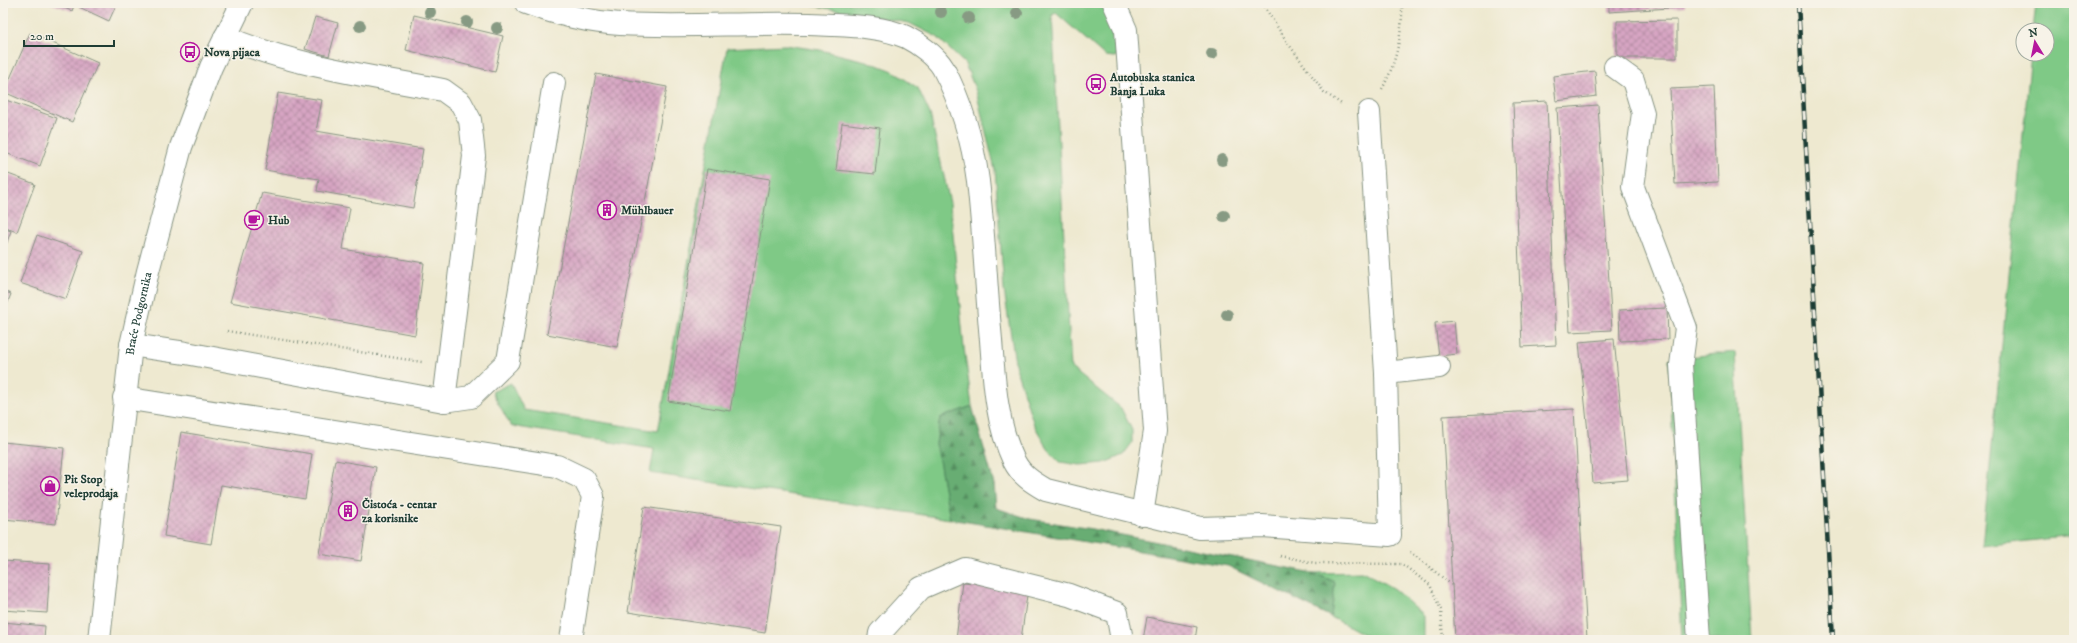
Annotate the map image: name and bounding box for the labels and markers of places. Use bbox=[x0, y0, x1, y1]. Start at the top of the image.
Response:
bus stop icon: Nova pijaca bbox=[179, 41, 201, 63]
place label: Nova pijaca bbox=[204, 45, 261, 60]
place label: Autobuska stanica Banja Luka bbox=[1109, 70, 1196, 99]
bus stop icon: Autobuska stanica Banja Luka bbox=[1085, 73, 1107, 95]
building icon: Mühlbauer bbox=[596, 199, 618, 221]
place label: Mühlbauer bbox=[621, 203, 674, 218]
cafe icon: Hub bbox=[243, 209, 265, 231]
place label: Hub bbox=[268, 213, 290, 228]
place label: Pit Stop veleprodaja bbox=[63, 472, 119, 501]
shop icon: Pit Stop veleprodaja bbox=[39, 475, 61, 497]
place label: Čistoća - centar za korisnike bbox=[361, 497, 437, 526]
building icon: Čistoća - centar za korisnike bbox=[337, 500, 359, 522]

